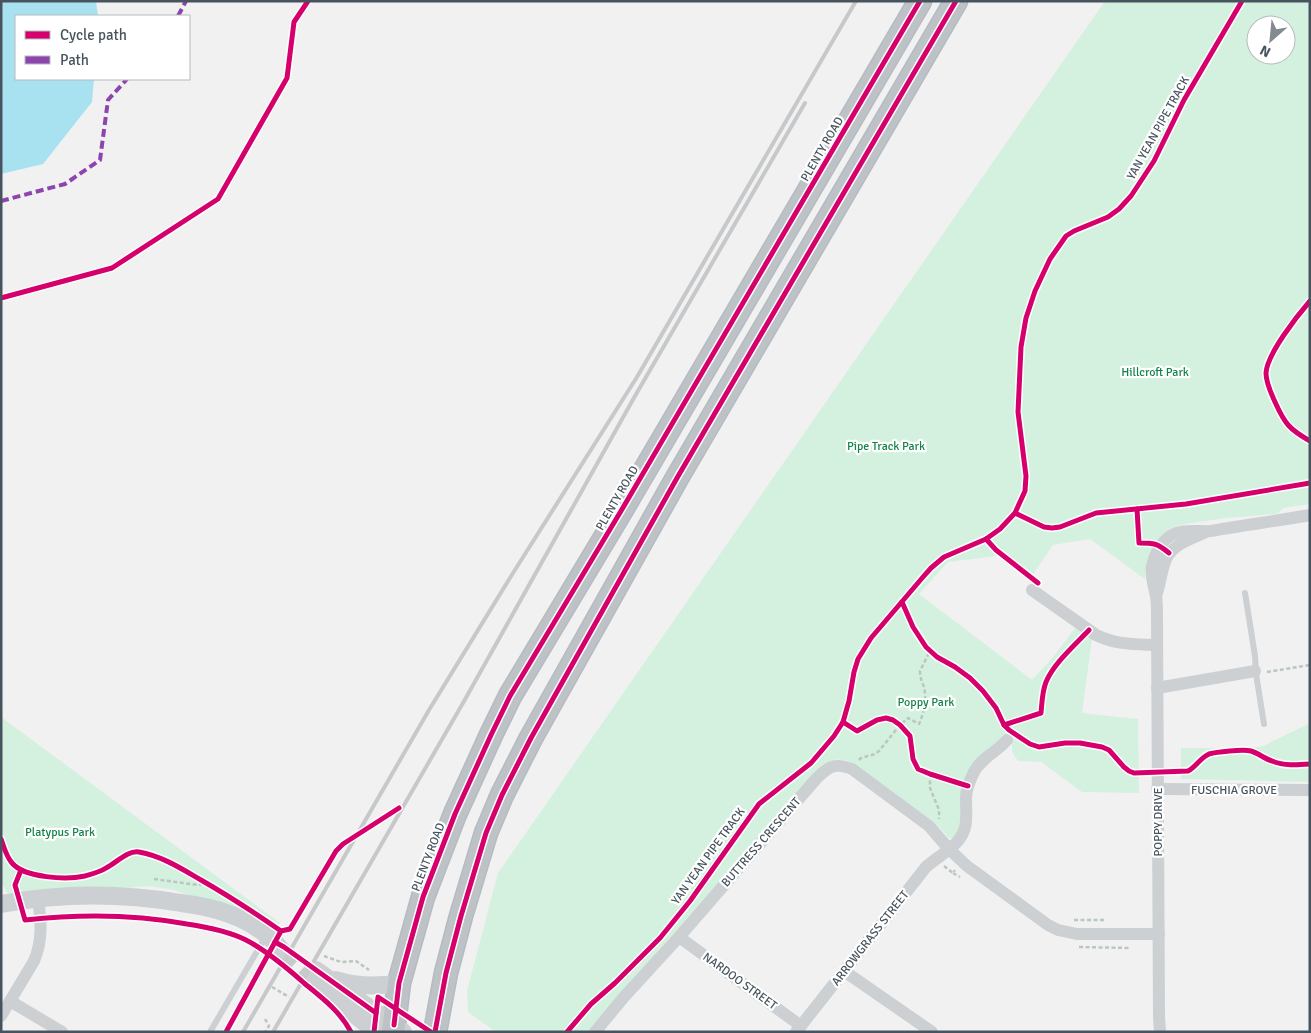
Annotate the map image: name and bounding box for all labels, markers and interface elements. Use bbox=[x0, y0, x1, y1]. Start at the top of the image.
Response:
legend bbox=[15, 15, 190, 80]
north arrow bbox=[1246, 15, 1296, 65]
text: Cycle path bbox=[60, 26, 127, 44]
text: N bbox=[1257, 41, 1274, 61]
text: Path bbox=[60, 51, 89, 69]
street label: YAN YEAN PIPE TRACK bbox=[1124, 74, 1193, 183]
street label: PLENTY ROAD bbox=[798, 114, 847, 184]
park label: Hillcroft Park bbox=[1121, 365, 1189, 380]
park label: Pipe Track Park bbox=[847, 439, 925, 454]
street label: PLENTY ROAD bbox=[593, 463, 642, 533]
park label: Poppy Park bbox=[898, 695, 954, 710]
street label: FUSCHIA GROVE bbox=[1191, 783, 1277, 798]
street label: POPPY DRIVE bbox=[1151, 787, 1166, 857]
street label: BUTTRESS CRESCENT bbox=[719, 795, 804, 890]
street label: YAN YEAN PIPE TRACK bbox=[668, 805, 748, 908]
street label: PLENTY ROAD bbox=[408, 821, 449, 894]
park label: Platypus Park bbox=[25, 825, 95, 840]
street label: ARROWGRASS STREET bbox=[829, 888, 912, 989]
street label: NARDOO STREET bbox=[700, 950, 780, 1013]

